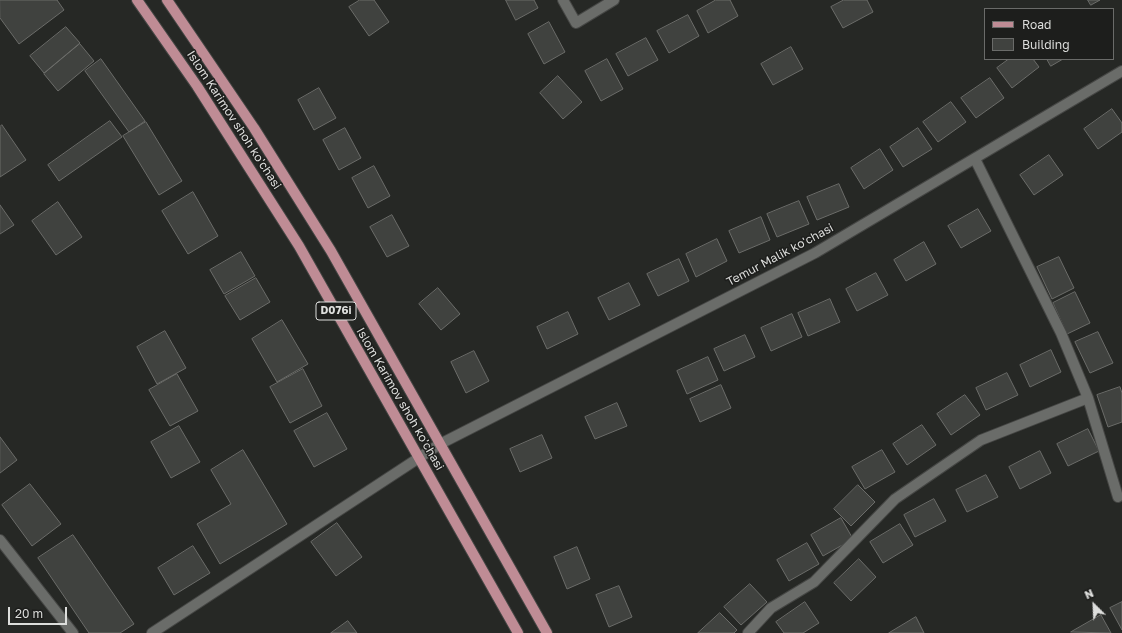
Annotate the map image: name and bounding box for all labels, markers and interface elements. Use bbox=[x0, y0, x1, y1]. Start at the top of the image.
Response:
legend bbox=[984, 8, 1114, 60]
text: Road bbox=[1022, 17, 1051, 32]
text: Building bbox=[1022, 37, 1070, 52]
street label: Islom Karimov shoh ko'chasi bbox=[184, 48, 284, 192]
street label: Temur Malik ko'chasi bbox=[724, 221, 836, 289]
road number: D076i bbox=[316, 302, 356, 320]
street label: Islom Karimov shoh ko'chasi bbox=[353, 325, 447, 473]
north arrow bbox=[1074, 585, 1114, 625]
text: N bbox=[1082, 586, 1095, 601]
scale bar bbox=[10, 599, 69, 625]
text: 20 m bbox=[15, 606, 43, 621]

